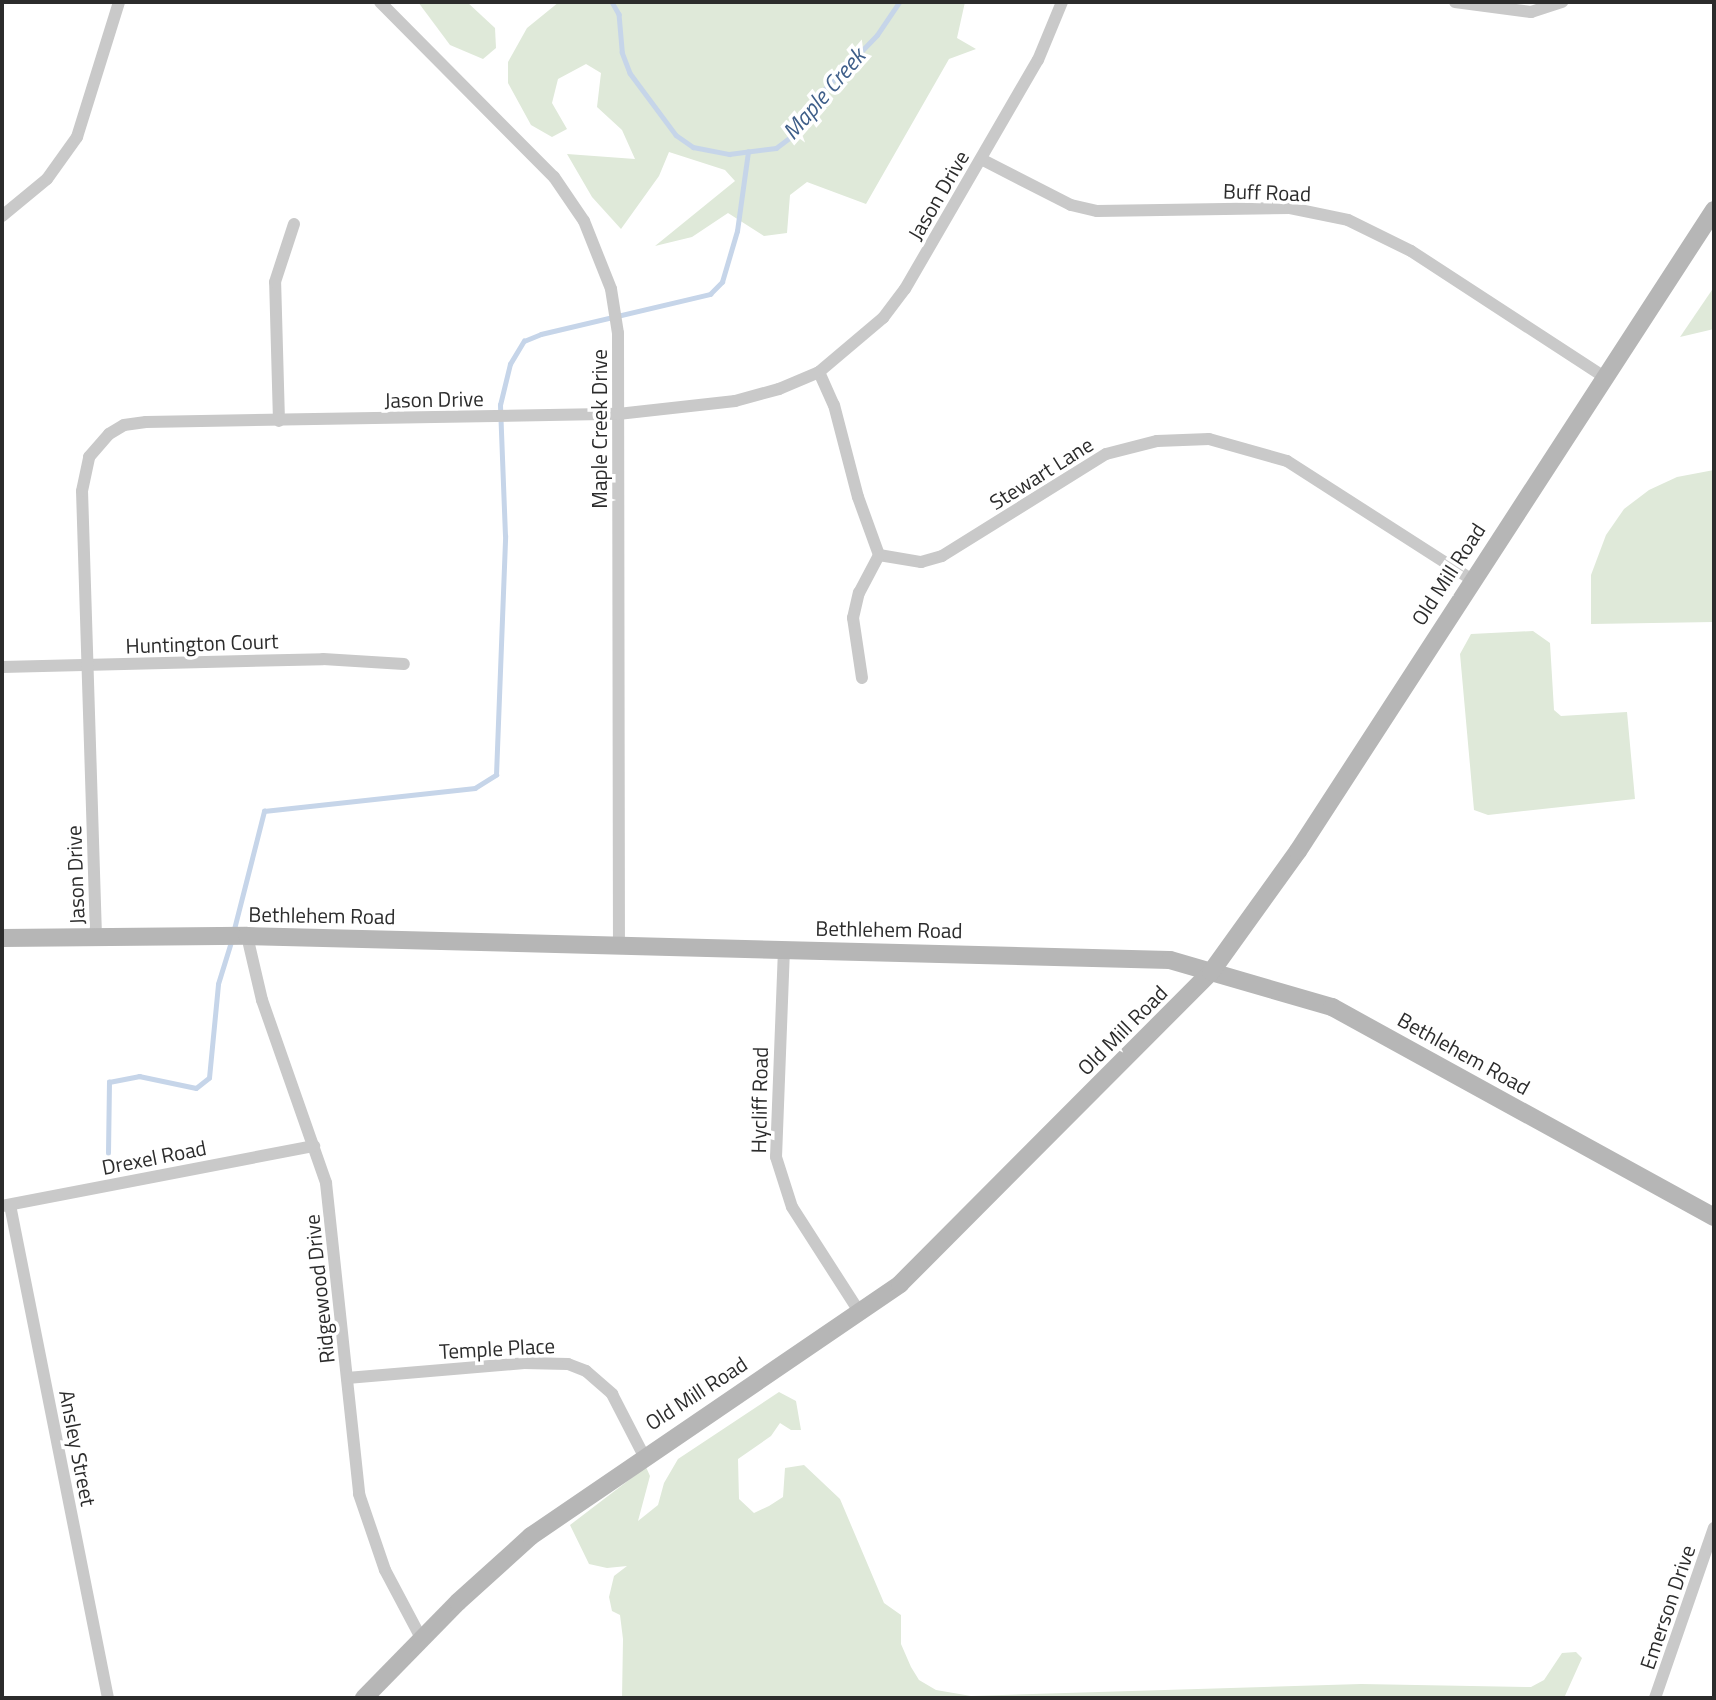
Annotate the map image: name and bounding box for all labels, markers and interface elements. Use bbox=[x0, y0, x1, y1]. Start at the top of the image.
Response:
water label: Maple Creek bbox=[777, 43, 871, 145]
street label: Jason Drive bbox=[902, 146, 974, 244]
street label: Buff Road bbox=[1223, 178, 1311, 206]
street label: Maple Creek Drive bbox=[586, 349, 612, 509]
street label: Jason Drive bbox=[384, 386, 484, 412]
street label: Stewart Lane bbox=[985, 431, 1097, 515]
street label: Old Mill Road bbox=[1406, 518, 1490, 630]
street label: Huntington Court bbox=[125, 628, 279, 658]
street label: Jason Drive bbox=[61, 825, 89, 925]
street label: Bethlehem Road bbox=[248, 901, 396, 929]
street label: Bethlehem Road bbox=[815, 915, 963, 943]
street label: Old Mill Road bbox=[1072, 980, 1172, 1080]
street label: Bethlehem Road bbox=[1394, 1006, 1534, 1100]
street label: Hycliff Road bbox=[745, 1046, 773, 1154]
street label: Drexel Road bbox=[100, 1135, 208, 1179]
street label: Ridgewood Drive bbox=[299, 1213, 339, 1365]
street label: Temple Place bbox=[438, 1332, 556, 1364]
street label: Old Mill Road bbox=[640, 1351, 752, 1435]
street label: Ansley Street bbox=[54, 1388, 102, 1508]
street label: Emerson Drive bbox=[1634, 1542, 1700, 1672]

